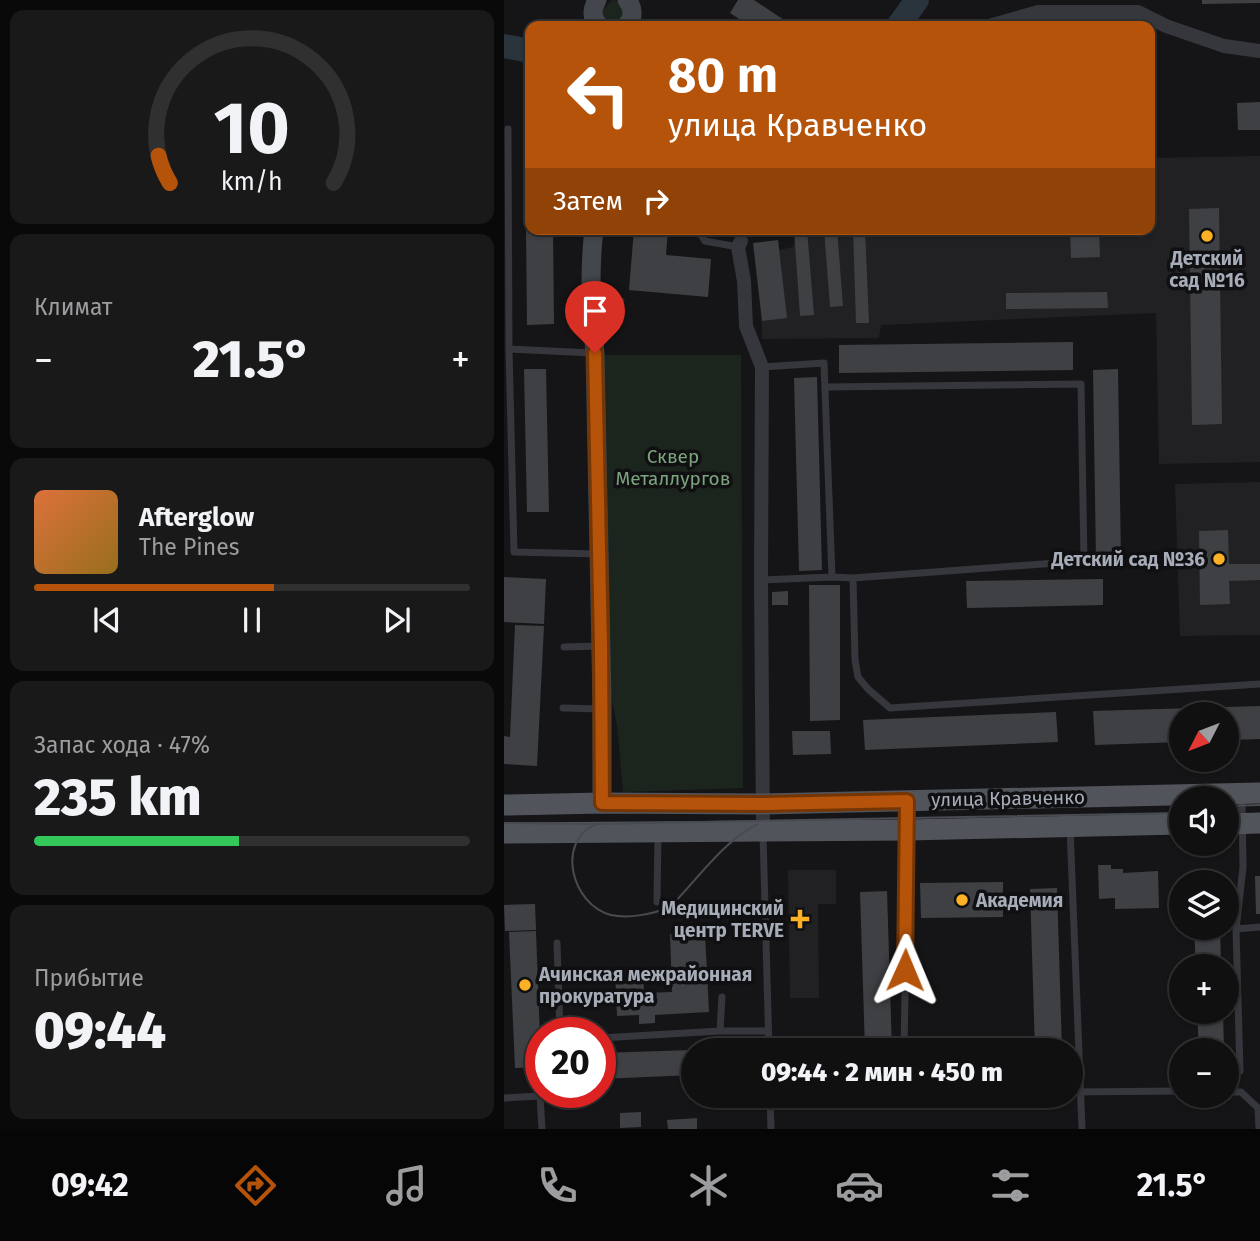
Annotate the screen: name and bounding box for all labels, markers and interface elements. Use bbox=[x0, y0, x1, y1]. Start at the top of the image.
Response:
text: 80 m bbox=[668, 46, 778, 105]
icon: left bbox=[553, 49, 644, 140]
text: 10 bbox=[214, 85, 290, 172]
text: улица Кравченко bbox=[668, 106, 927, 144]
text: km/h bbox=[221, 167, 283, 197]
icon: right bbox=[637, 182, 675, 220]
text: Затем bbox=[553, 186, 623, 217]
marker: Детский сад №16 bbox=[1199, 228, 1215, 244]
place label: Детский сад №16 bbox=[1169, 247, 1245, 292]
pin bbox=[565, 281, 625, 353]
icon: arrive bbox=[576, 292, 614, 330]
text: Климат bbox=[34, 293, 112, 321]
text: 21.5° bbox=[193, 328, 311, 391]
text: − bbox=[34, 337, 53, 383]
text: + bbox=[451, 337, 470, 383]
park label: Сквер Металлургов bbox=[616, 445, 730, 490]
text: Afterglow bbox=[139, 502, 254, 533]
text: The Pines bbox=[139, 533, 240, 561]
place label: Детский сад №36 bbox=[1051, 548, 1205, 571]
marker: Детский сад №36 bbox=[1211, 551, 1227, 567]
icon: previous bbox=[88, 601, 126, 639]
icon: pause bbox=[233, 601, 271, 639]
icon: next bbox=[378, 601, 416, 639]
north arrow bbox=[1169, 702, 1239, 772]
map controls bbox=[1169, 702, 1239, 1108]
text: Запас хода · 47% bbox=[34, 731, 210, 759]
text: 235 km bbox=[34, 766, 202, 829]
street label: улица Кравченко bbox=[931, 786, 1085, 811]
button: sound bbox=[1169, 786, 1239, 856]
button: layers bbox=[1169, 870, 1239, 940]
place label: Академия bbox=[975, 889, 1063, 912]
marker: Академия bbox=[954, 892, 970, 908]
place label: Медицинский центр TERVE bbox=[661, 897, 784, 942]
marker: Медицинский центр TERVE bbox=[790, 909, 810, 929]
position arrow bbox=[868, 933, 942, 1007]
button: + bbox=[1169, 954, 1239, 1024]
place label: Ачинская межрайонная прокуратура bbox=[538, 963, 752, 1008]
text: Прибытие bbox=[34, 964, 144, 992]
marker: Ачинская межрайонная прокуратура bbox=[517, 977, 533, 993]
text: 09:44 bbox=[34, 999, 166, 1062]
speed limit sign: 20 bbox=[525, 1017, 616, 1108]
button: − bbox=[1169, 1038, 1239, 1108]
text: 09:44 · 2 мин · 450 m bbox=[761, 1057, 1003, 1088]
icon: directions bbox=[231, 1161, 280, 1210]
icon: music bbox=[382, 1161, 431, 1210]
icon: phone bbox=[533, 1161, 582, 1210]
icon: climate bbox=[684, 1161, 733, 1210]
icon: car bbox=[835, 1161, 884, 1210]
icon: filters bbox=[986, 1161, 1035, 1210]
text: 09:42 bbox=[51, 1166, 129, 1204]
text: 21.5° bbox=[1137, 1166, 1209, 1204]

